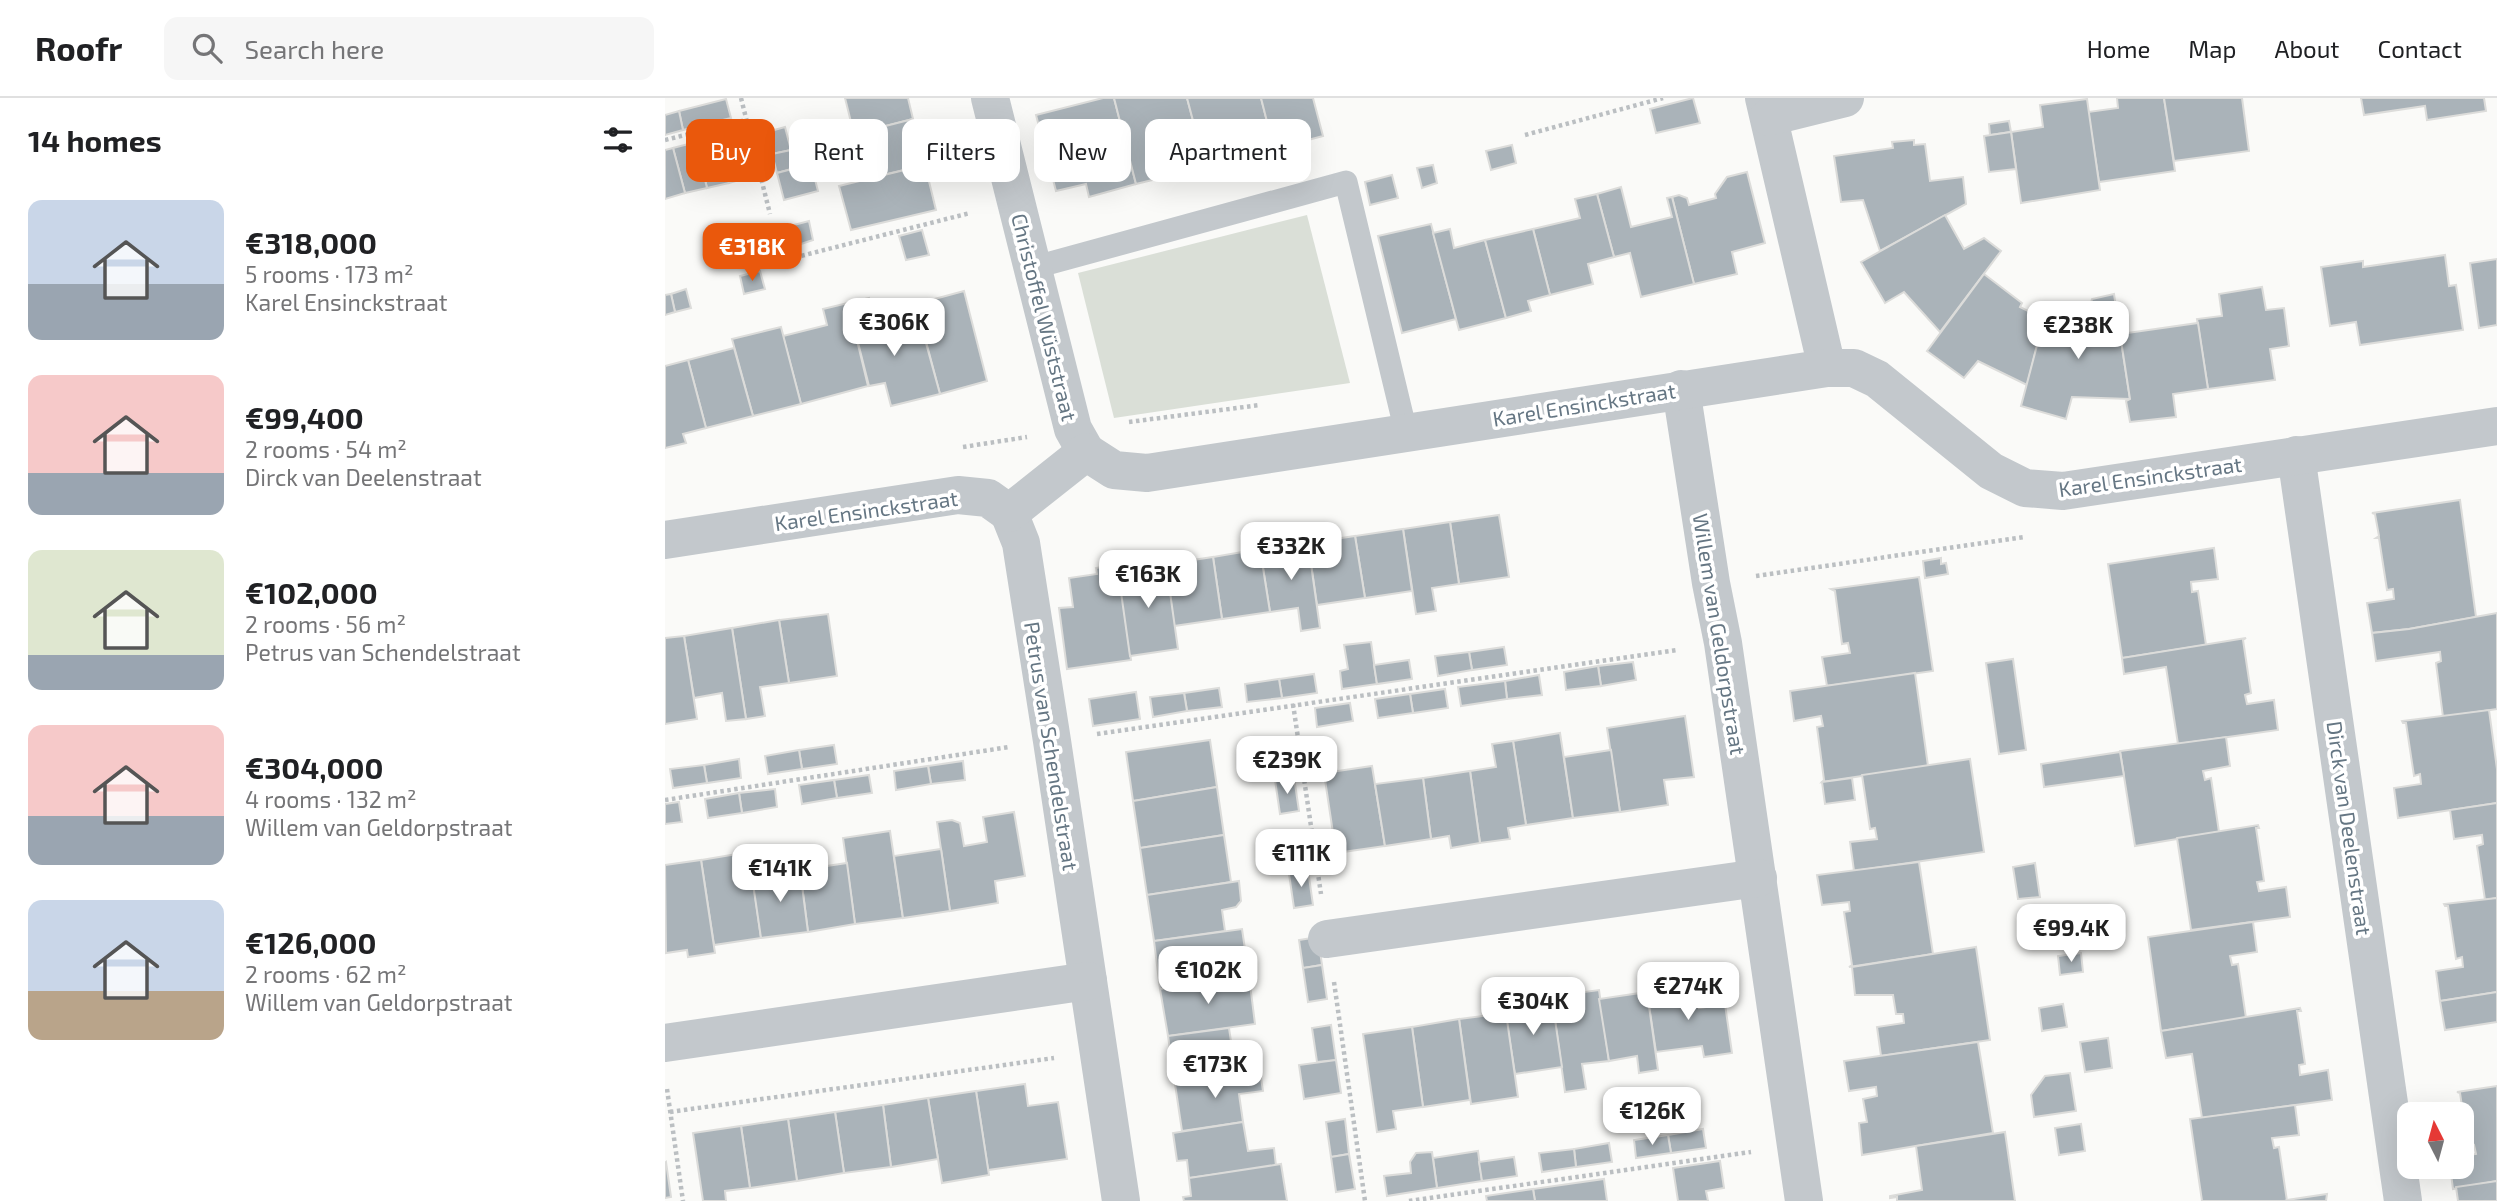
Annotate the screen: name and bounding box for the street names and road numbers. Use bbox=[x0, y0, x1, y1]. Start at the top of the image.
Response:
street label: Christoffel Wüststraat bbox=[1007, 211, 1083, 423]
street label: Karel Ensinckstraat bbox=[1491, 377, 1677, 431]
street label: Karel Ensinckstraat bbox=[2057, 451, 2243, 501]
street label: Karel Ensinckstraat bbox=[773, 485, 959, 535]
street label: Willem van Geldorpstraat bbox=[1689, 511, 1751, 757]
street label: Petrus van Schendelstraat bbox=[1020, 620, 1084, 872]
street label: Dirck van Deelenstraat bbox=[2323, 719, 2377, 937]

